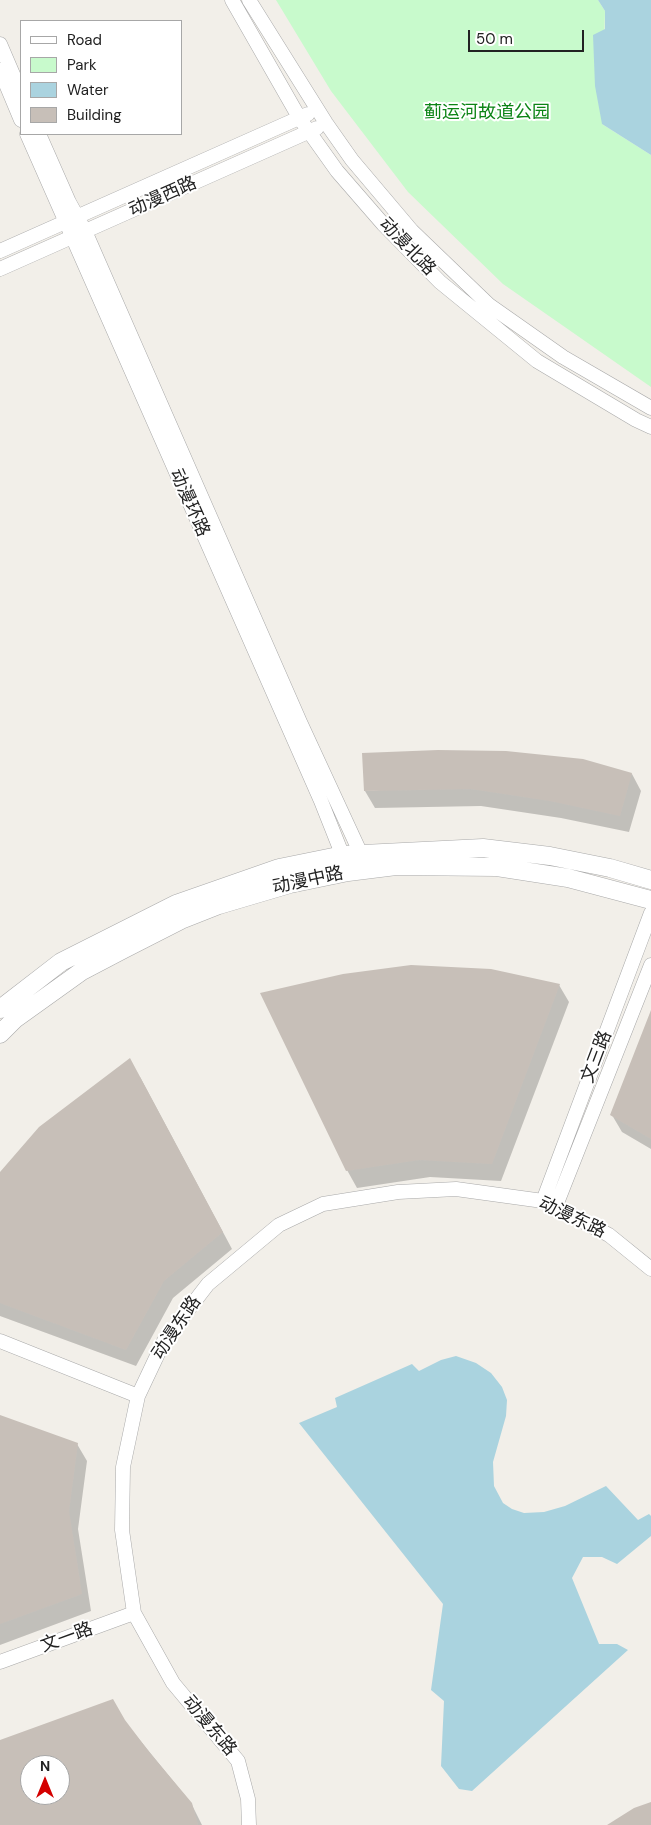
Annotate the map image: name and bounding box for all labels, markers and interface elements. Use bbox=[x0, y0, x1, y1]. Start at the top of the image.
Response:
legend bbox=[20, 20, 182, 135]
scale bar bbox=[471, 20, 587, 52]
text: 50 m bbox=[476, 29, 513, 49]
text: Road bbox=[67, 30, 102, 50]
text: Park bbox=[67, 55, 97, 75]
text: Water bbox=[67, 80, 108, 100]
park label: 蓟运河故道公园 bbox=[424, 102, 550, 124]
text: Building bbox=[67, 105, 122, 125]
street label: 动漫西路 bbox=[126, 172, 200, 222]
street label: 动漫北路 bbox=[374, 214, 440, 280]
street label: 动漫环路 bbox=[164, 466, 214, 540]
street label: 动漫中路 bbox=[271, 863, 345, 899]
street label: 文三路 bbox=[577, 1028, 617, 1086]
street label: 动漫东路 bbox=[535, 1193, 609, 1243]
street label: 动漫东路 bbox=[148, 1292, 206, 1364]
street label: 文一路 bbox=[38, 1619, 96, 1657]
street label: 动漫东路 bbox=[178, 1691, 240, 1761]
north arrow bbox=[20, 1755, 70, 1805]
text: N bbox=[40, 1757, 50, 1775]

